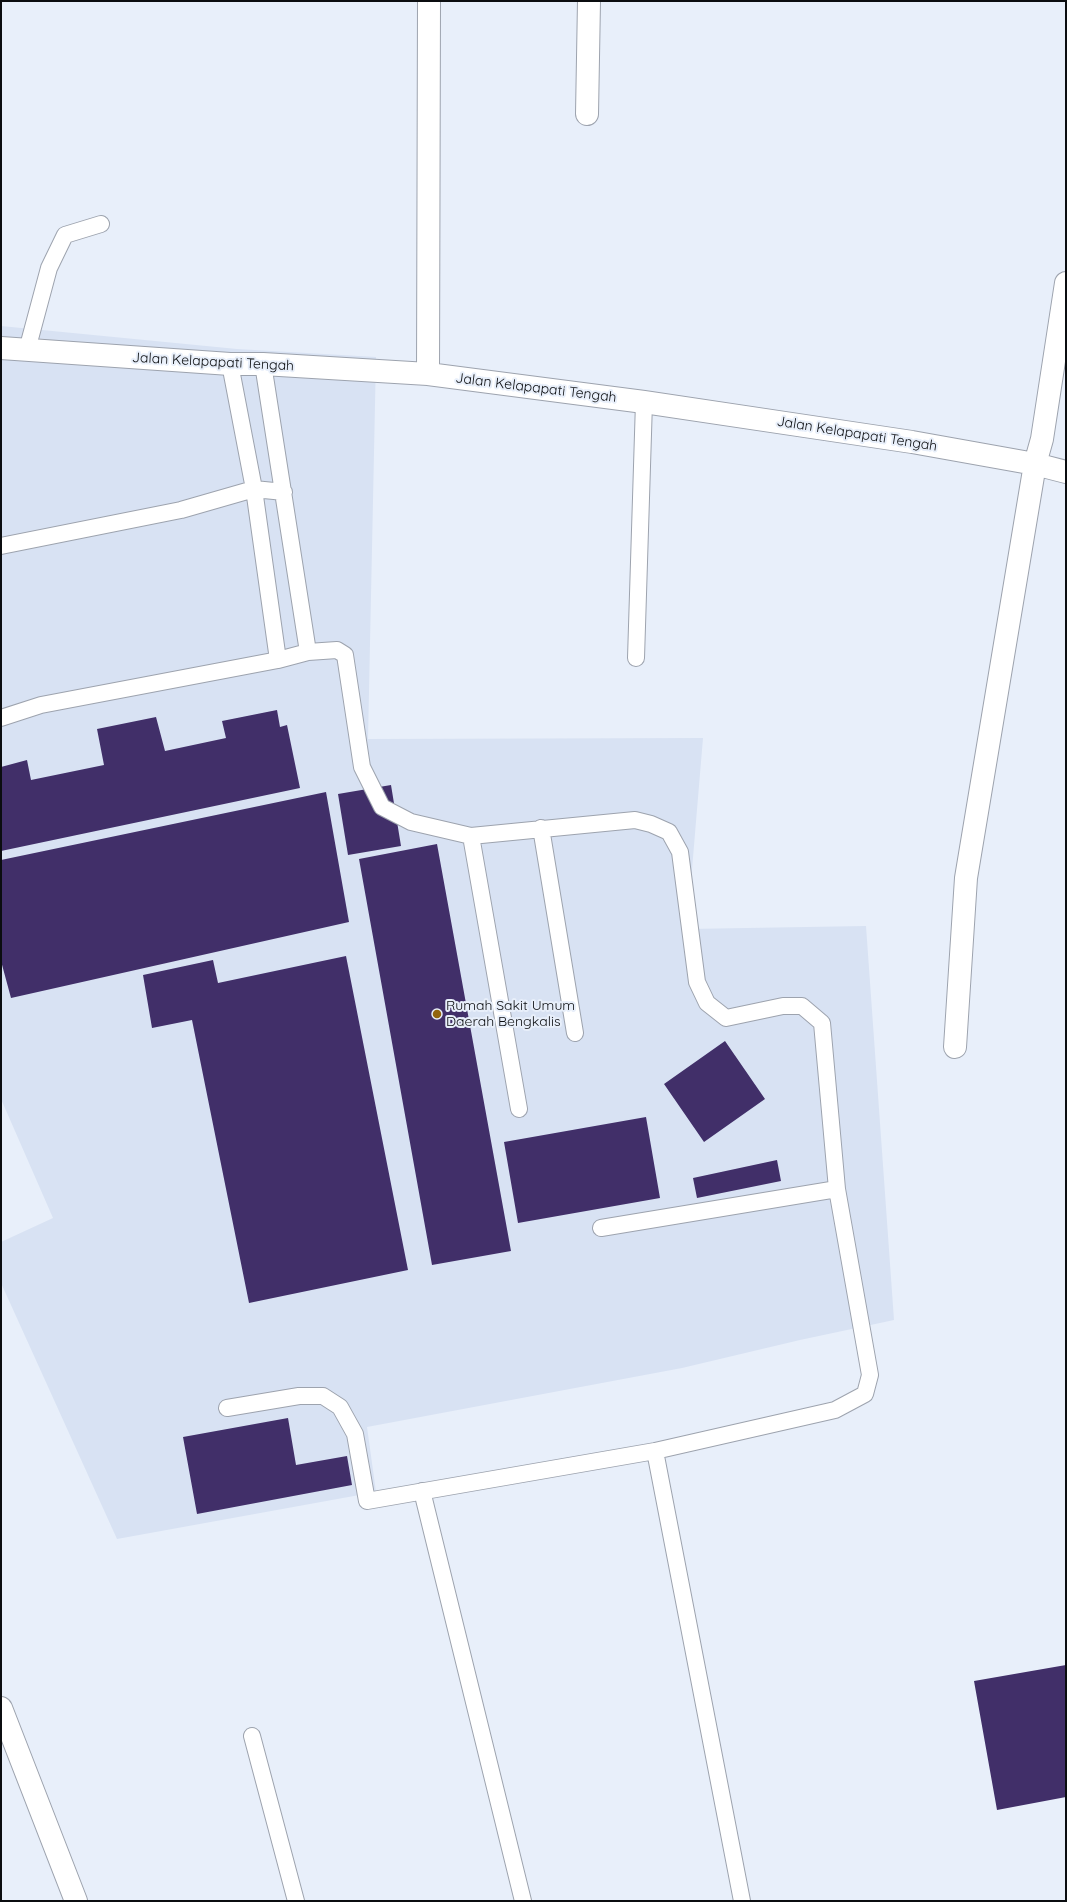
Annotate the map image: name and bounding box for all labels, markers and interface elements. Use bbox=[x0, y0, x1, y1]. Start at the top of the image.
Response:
street label: Jalan Kelapapati Tengah bbox=[132, 349, 294, 375]
street label: Jalan Kelapapati Tengah bbox=[454, 370, 618, 406]
street label: Jalan Kelapapati Tengah bbox=[776, 413, 938, 455]
place label: Rumah Sakit Umum Daerah Bengkalis bbox=[446, 998, 575, 1030]
marker: Rumah Sakit Umum Daerah Bengkalis bbox=[431, 1008, 443, 1020]

